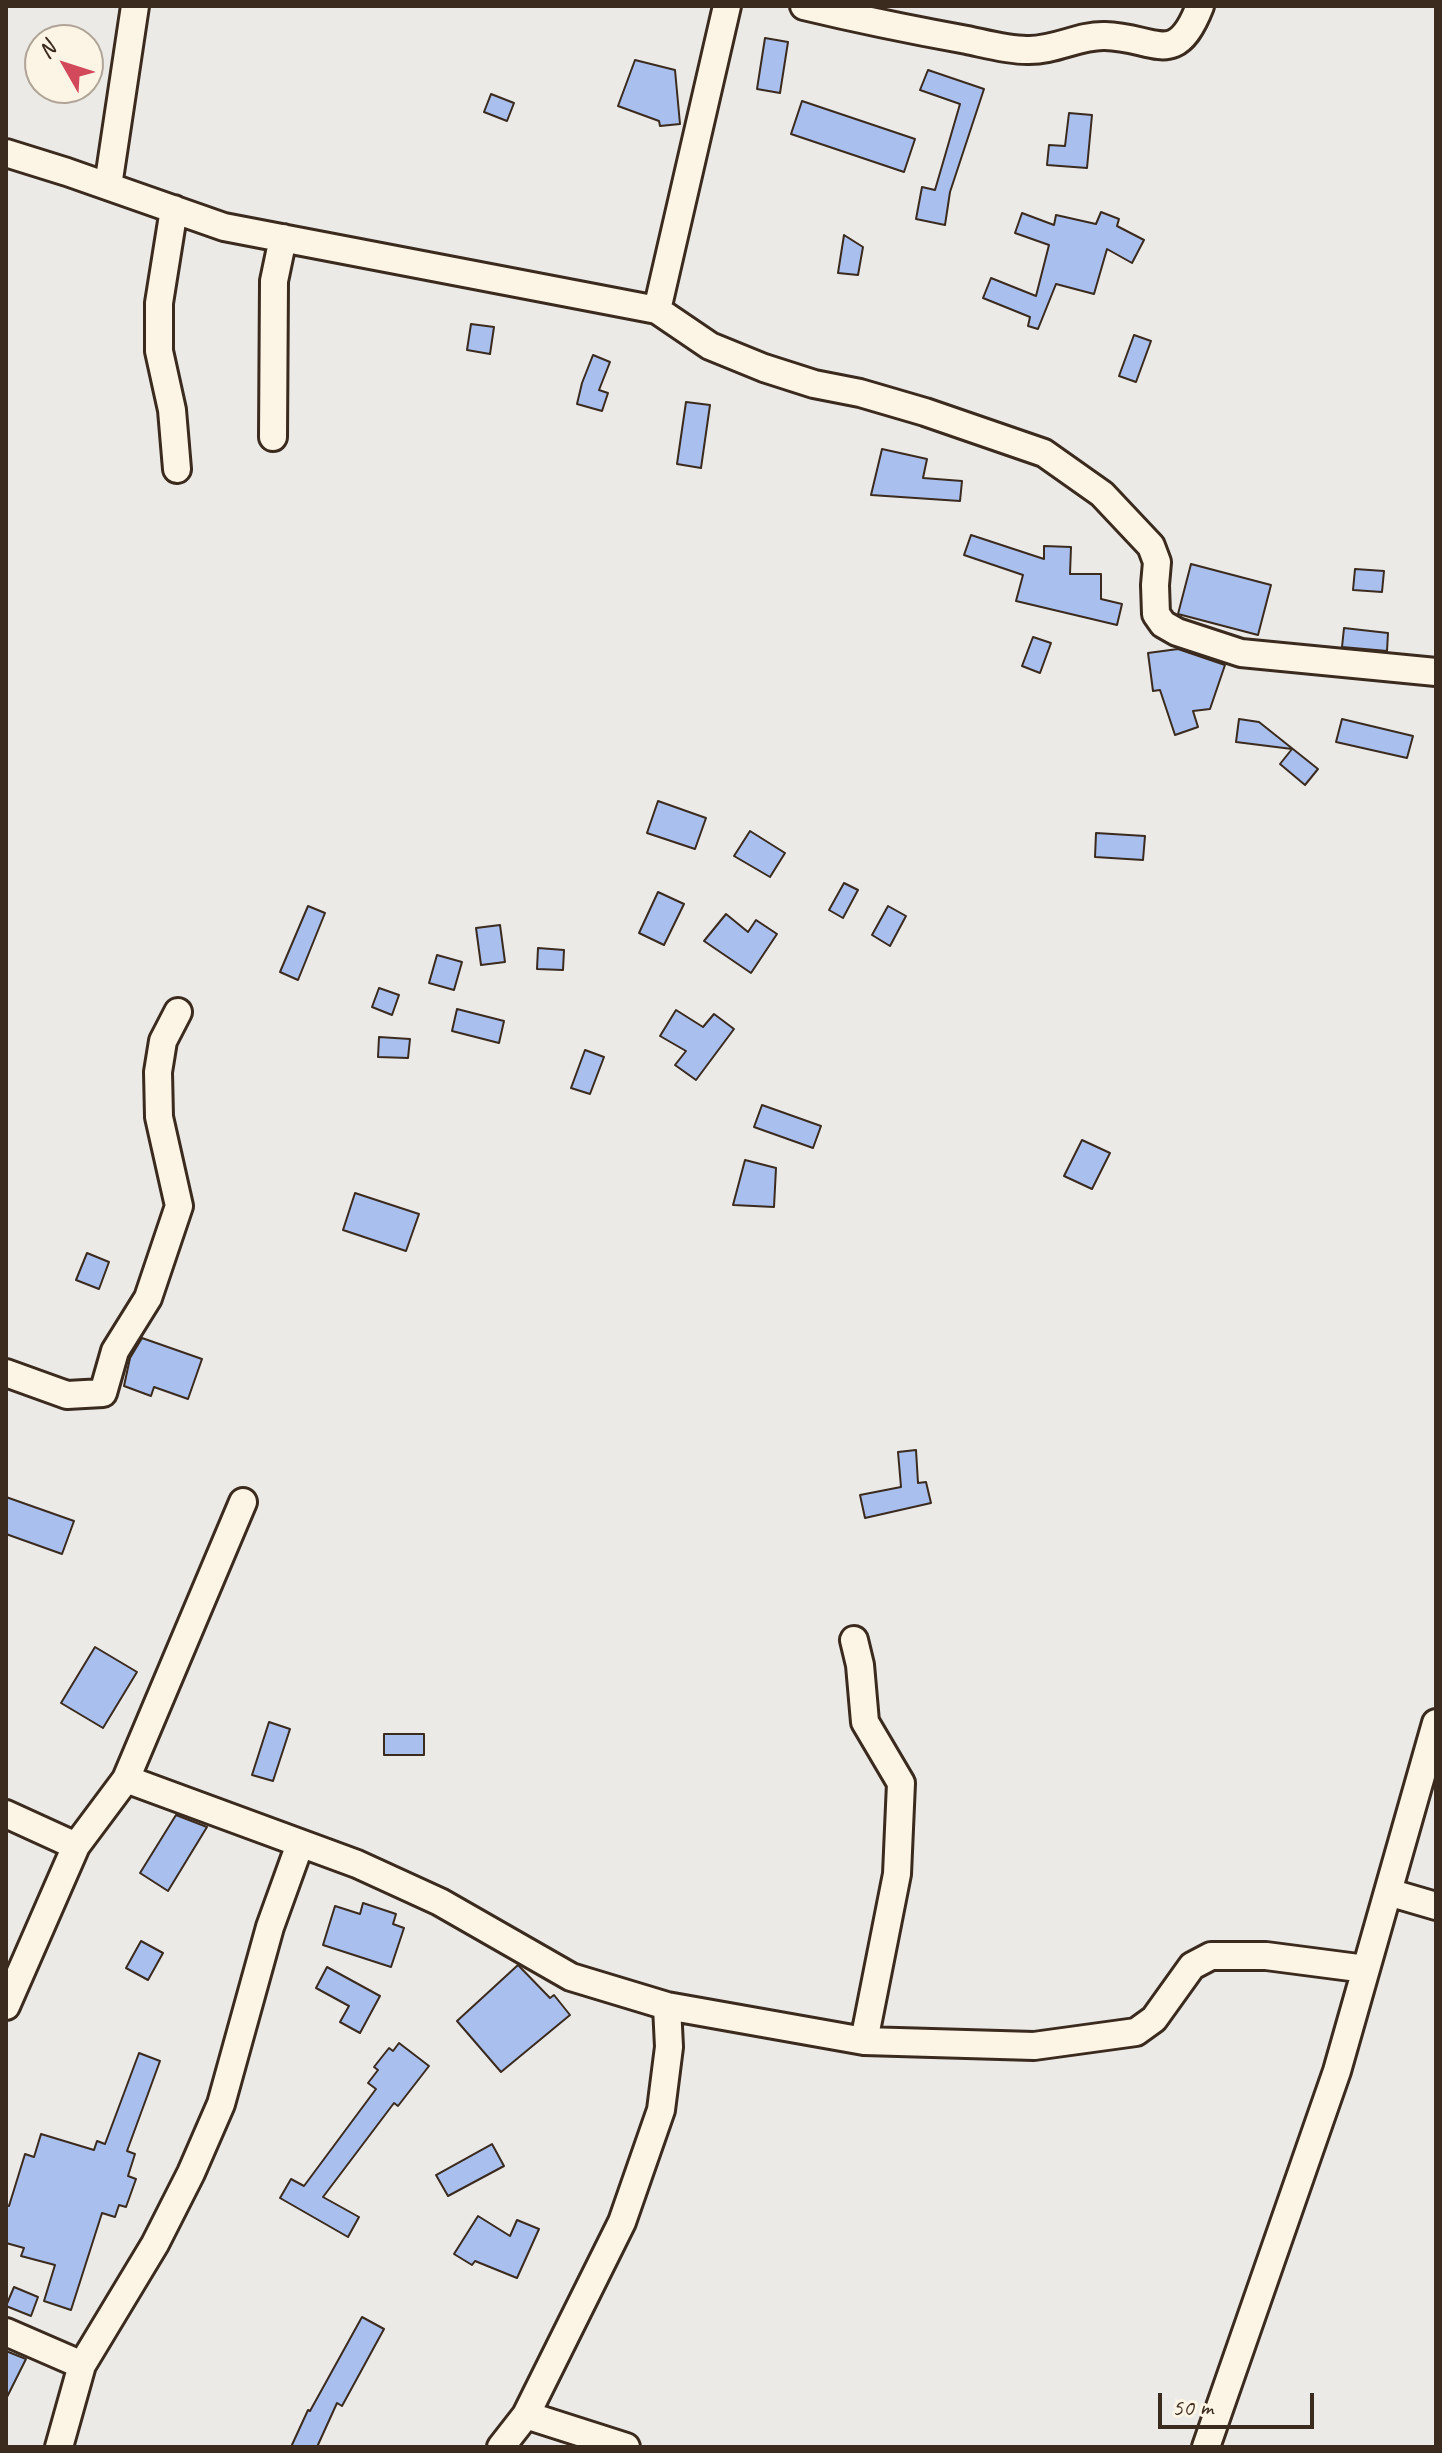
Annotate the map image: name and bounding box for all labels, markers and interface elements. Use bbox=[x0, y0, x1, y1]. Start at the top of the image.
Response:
north arrow bbox=[24, 24, 104, 104]
text: N bbox=[32, 36, 62, 64]
scale bar bbox=[1162, 2377, 1318, 2427]
text: 50 m bbox=[1172, 2392, 1213, 2422]

